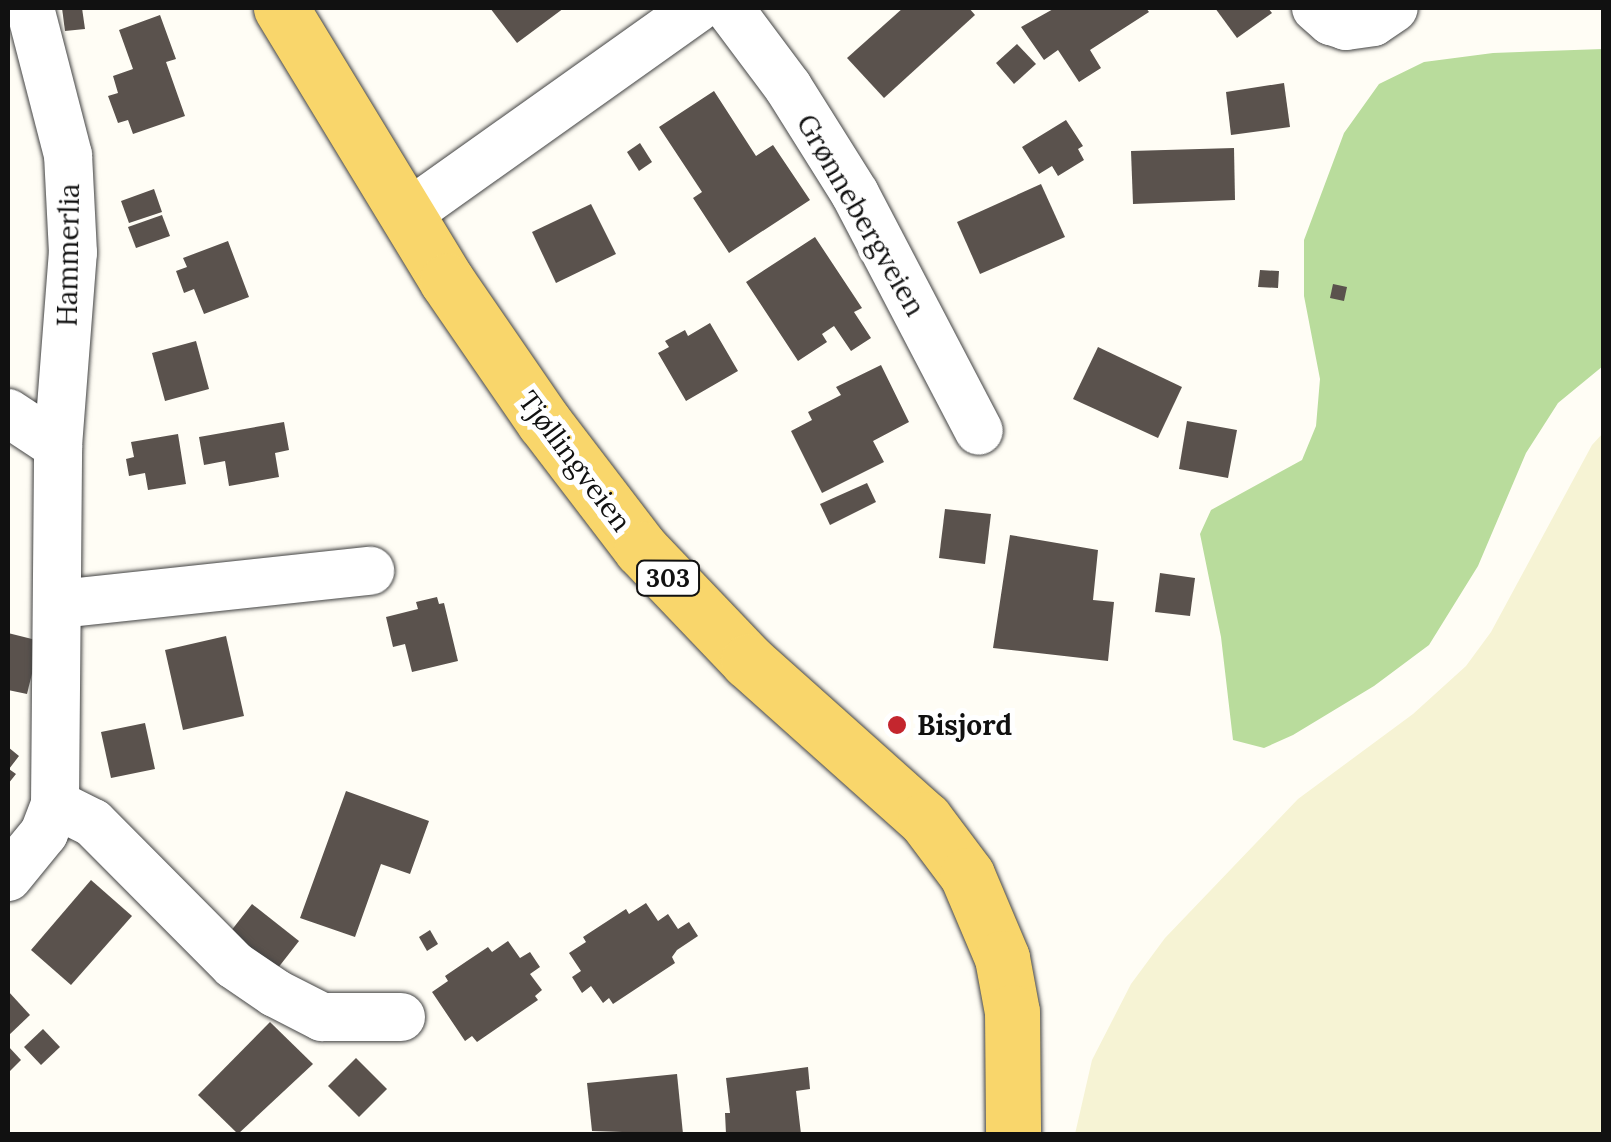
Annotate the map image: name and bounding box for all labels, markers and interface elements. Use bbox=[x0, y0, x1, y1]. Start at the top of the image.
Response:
street label: Grønnebergveien bbox=[790, 108, 932, 322]
street label: Hammerlia bbox=[50, 183, 86, 327]
street label: Tjøllingveien bbox=[511, 384, 639, 538]
road number: 303 bbox=[636, 558, 700, 598]
place label: Bisjord bbox=[917, 708, 1012, 742]
marker: Bisjord bbox=[886, 714, 908, 736]

